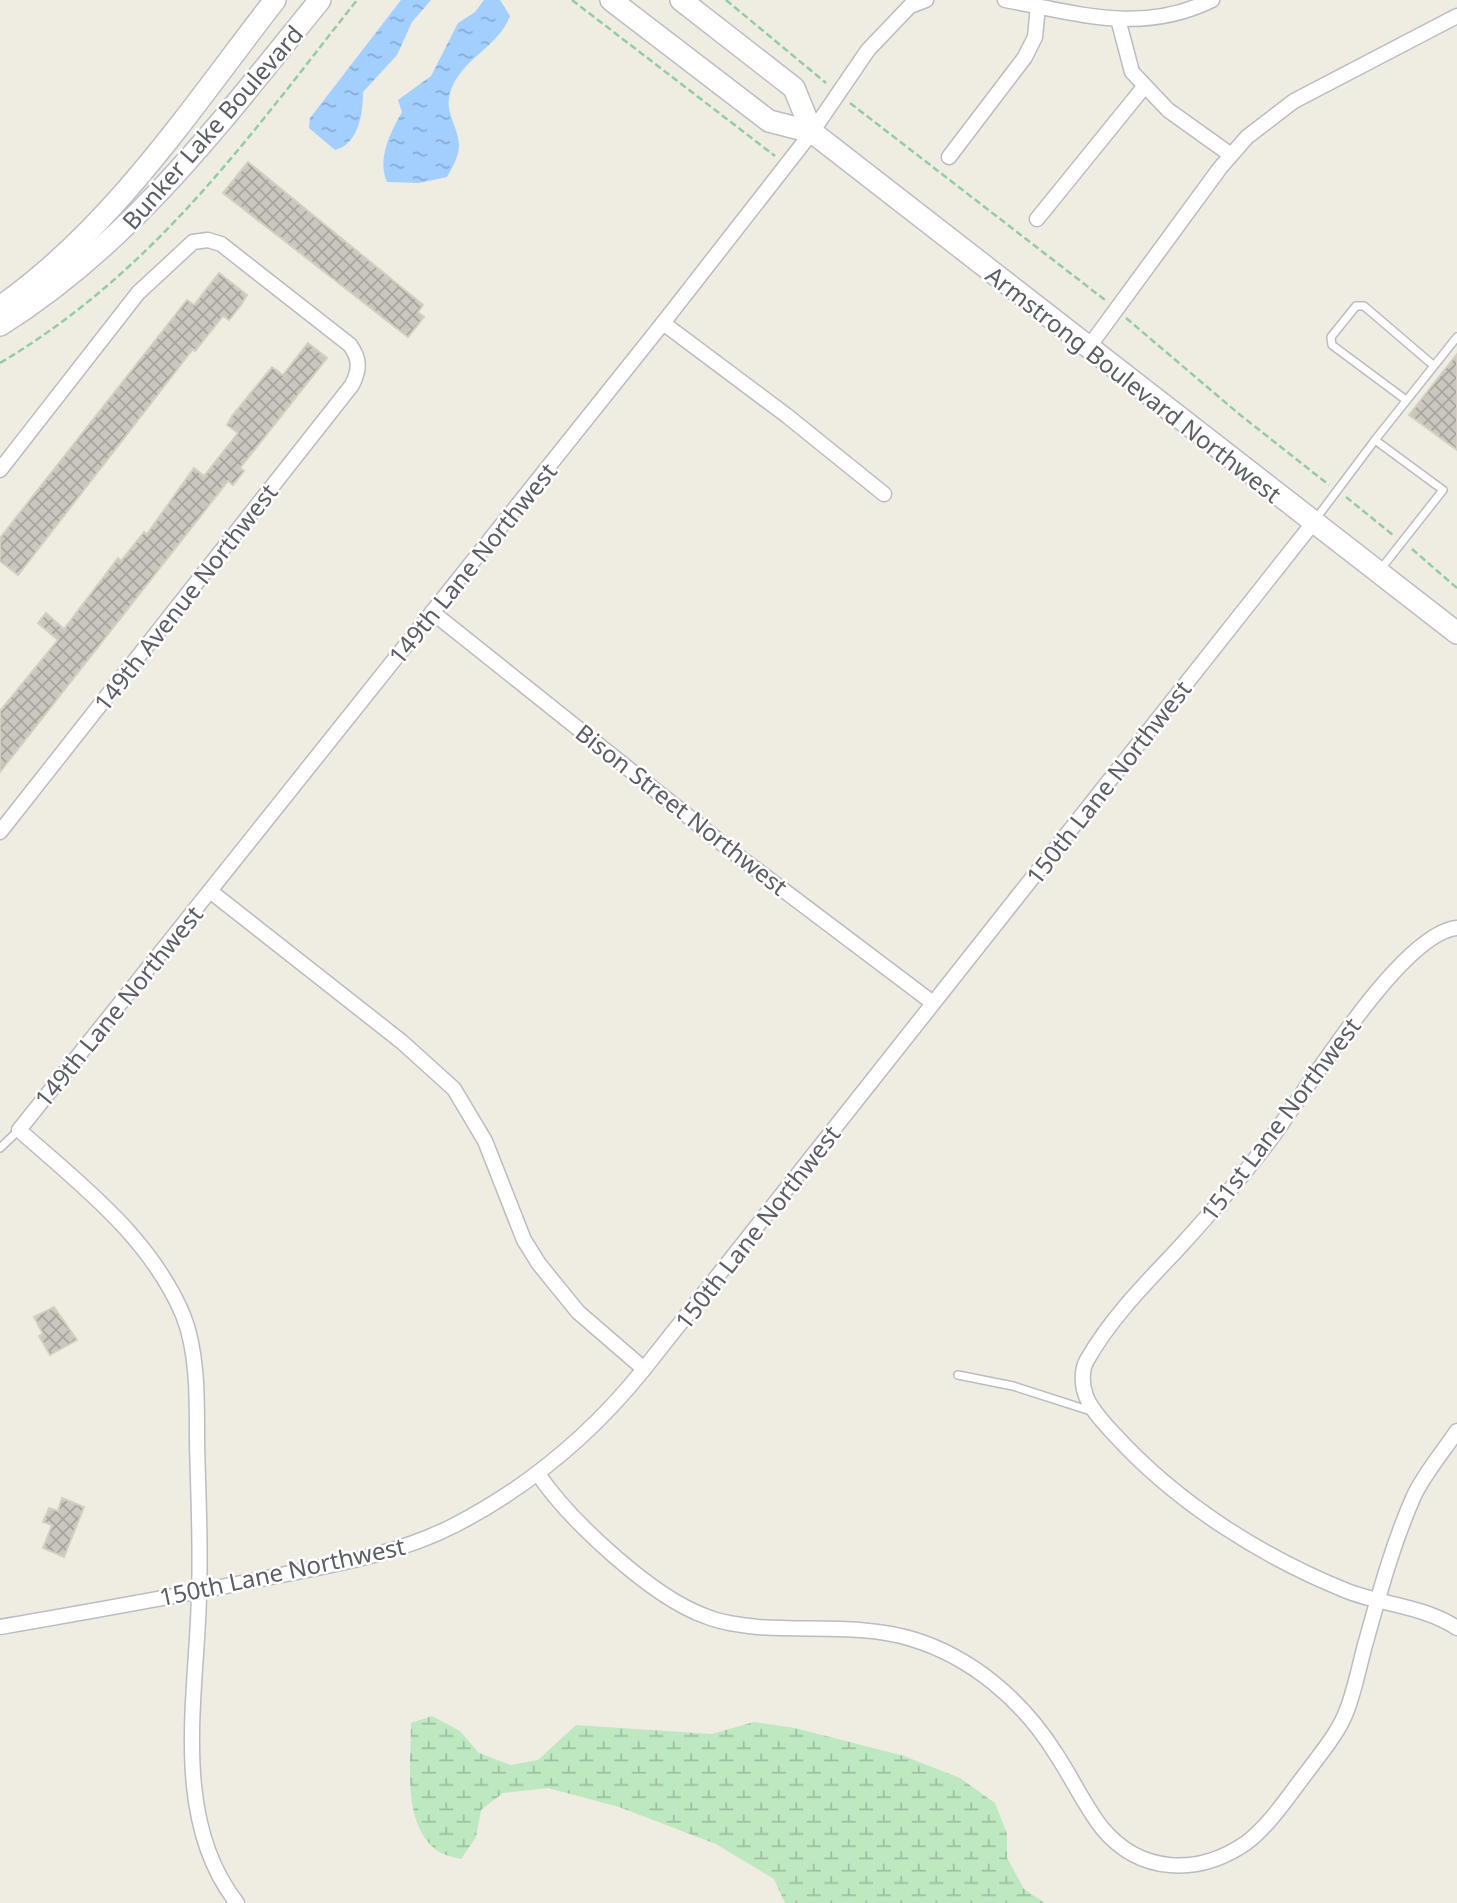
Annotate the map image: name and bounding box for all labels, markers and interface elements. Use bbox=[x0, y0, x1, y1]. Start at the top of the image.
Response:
street label: Bunker Lake Boulevard bbox=[114, 18, 310, 236]
street label: Armstrong Boulevard Northwest bbox=[979, 258, 1289, 510]
street label: 149th Lane Northwest bbox=[380, 455, 564, 671]
street label: 149th Avenue Northwest bbox=[86, 476, 284, 718]
street label: 150th Lane Northwest bbox=[1018, 673, 1198, 891]
street label: Bison Street Northwest bbox=[569, 716, 795, 903]
street label: 149th Lane Northwest bbox=[26, 898, 210, 1114]
street label: 151st Lane Northwest bbox=[1193, 1010, 1368, 1228]
street label: 150th Lane Northwest bbox=[667, 1118, 847, 1336]
street label: 150th Lane Northwest bbox=[156, 1529, 408, 1613]

